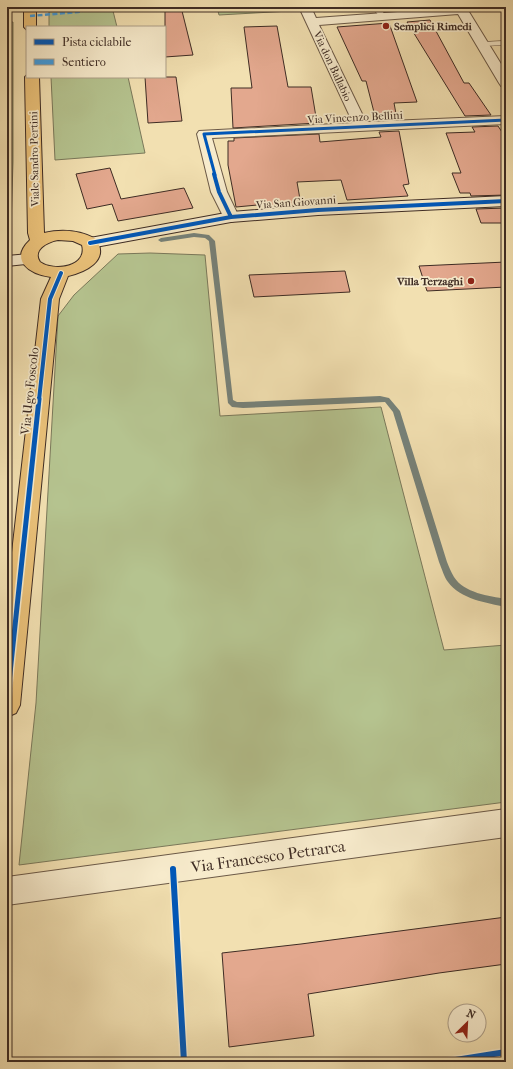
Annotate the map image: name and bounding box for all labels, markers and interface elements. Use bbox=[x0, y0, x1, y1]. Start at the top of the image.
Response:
place label: Semplici Rimedi bbox=[394, 20, 473, 33]
marker: Semplici Rimedi bbox=[381, 21, 391, 31]
legend bbox=[26, 26, 166, 78]
street label: Via don Ballabio bbox=[310, 28, 355, 104]
text: Pista ciclabile bbox=[62, 35, 131, 49]
text: Sentiero bbox=[62, 55, 106, 69]
street label: Via Vincenzo Bellini bbox=[306, 108, 404, 127]
street label: Viale Sandro Pertini bbox=[27, 111, 42, 208]
street label: Via San Giovanni bbox=[255, 193, 337, 212]
place label: Villa Terzaghi bbox=[396, 275, 464, 288]
marker: Villa Terzaghi bbox=[466, 276, 476, 286]
street label: Via Ugo Foscolo bbox=[17, 346, 42, 437]
street label: Via Francesco Petrarca bbox=[189, 836, 347, 877]
north arrow bbox=[447, 1003, 487, 1043]
text: N bbox=[464, 1007, 478, 1022]

